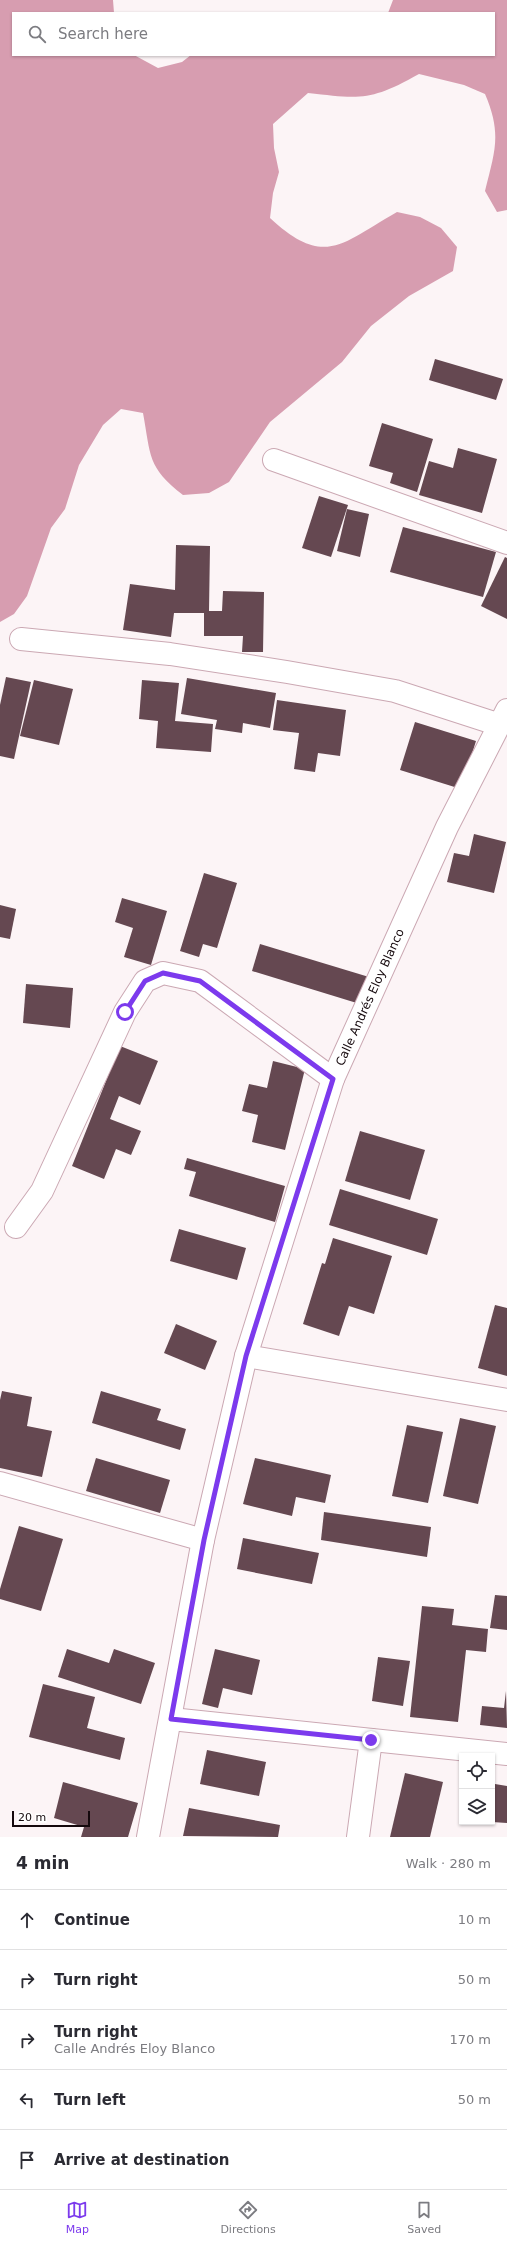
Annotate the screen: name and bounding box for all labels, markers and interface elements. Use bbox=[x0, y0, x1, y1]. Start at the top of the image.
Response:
search box bbox=[12, 12, 495, 56]
icon: search bbox=[26, 23, 48, 45]
text: Search here bbox=[58, 25, 148, 43]
street label: Calle Andrés Eloy Blanco bbox=[333, 927, 407, 1068]
route start bbox=[116, 1003, 134, 1021]
route end bbox=[362, 1731, 380, 1749]
map controls bbox=[459, 1753, 495, 1825]
button: locate bbox=[459, 1753, 495, 1789]
button: layers bbox=[459, 1789, 495, 1825]
scale bar bbox=[12, 1809, 90, 1828]
text: 20 m bbox=[18, 1811, 46, 1824]
text: 4 min bbox=[16, 1853, 69, 1873]
text: Walk · 280 m bbox=[406, 1856, 491, 1871]
icon: ahead bbox=[16, 1909, 38, 1931]
text: Continue bbox=[54, 1911, 130, 1929]
text: 10 m bbox=[458, 1912, 491, 1927]
icon: right bbox=[16, 1969, 38, 1991]
text: Turn right bbox=[54, 1971, 138, 1989]
text: 50 m bbox=[458, 1972, 491, 1987]
text: Turn right bbox=[54, 2023, 138, 2041]
icon: right bbox=[16, 2029, 38, 2051]
text: 170 m bbox=[449, 2032, 491, 2047]
text: Calle Andrés Eloy Blanco bbox=[54, 2041, 215, 2056]
icon: left bbox=[16, 2089, 38, 2111]
text: Turn left bbox=[54, 2091, 126, 2109]
text: 50 m bbox=[458, 2092, 491, 2107]
icon: arrive bbox=[16, 2149, 38, 2171]
text: Arrive at destination bbox=[54, 2151, 229, 2169]
tab: Map bbox=[66, 2199, 89, 2236]
tab: Directions bbox=[220, 2199, 276, 2236]
tab: Saved bbox=[407, 2199, 441, 2236]

